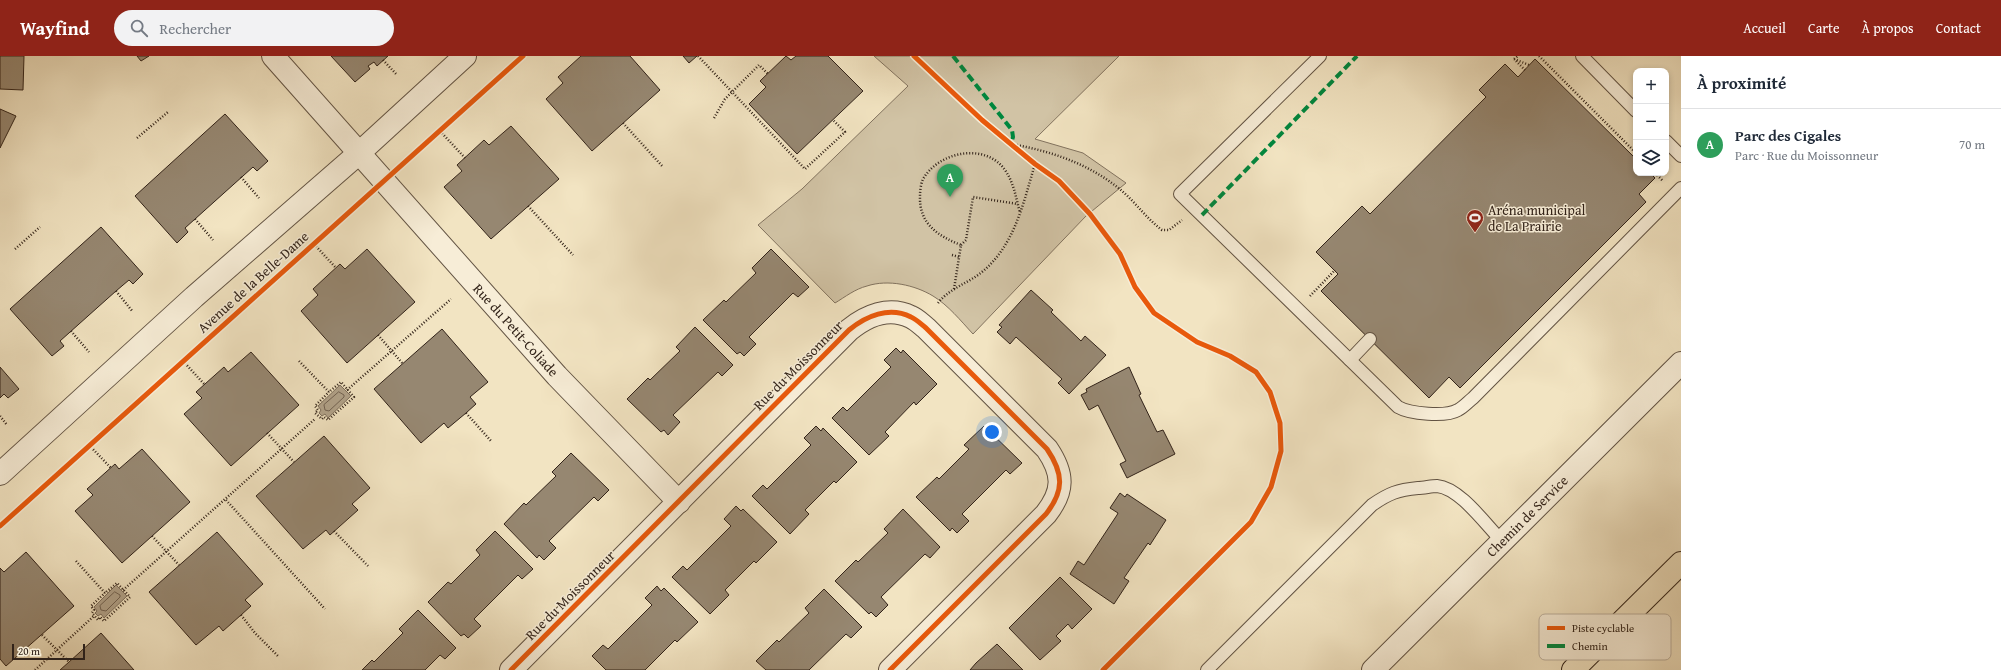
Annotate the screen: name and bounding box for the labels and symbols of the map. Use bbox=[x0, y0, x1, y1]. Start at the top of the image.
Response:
pin: A bbox=[937, 164, 963, 197]
place label: Aréna municipal de La Prairie bbox=[1488, 200, 1586, 236]
sports icon: Aréna municipal de La Prairie bbox=[1465, 208, 1485, 233]
street label: Avenue de la Belle-Dame bbox=[193, 226, 313, 338]
street label: Rue du Petit-Coliade bbox=[469, 279, 564, 381]
street label: Rue du Moissonneur bbox=[749, 315, 848, 414]
your location bbox=[982, 422, 1002, 442]
street label: Chemin de Service bbox=[1482, 470, 1573, 561]
street label: Rue du Moissonneur bbox=[521, 545, 620, 644]
legend bbox=[1539, 614, 1671, 660]
text: Piste cyclable bbox=[1572, 620, 1634, 636]
text: Chemin bbox=[1572, 638, 1608, 654]
scale bar bbox=[12, 642, 85, 661]

